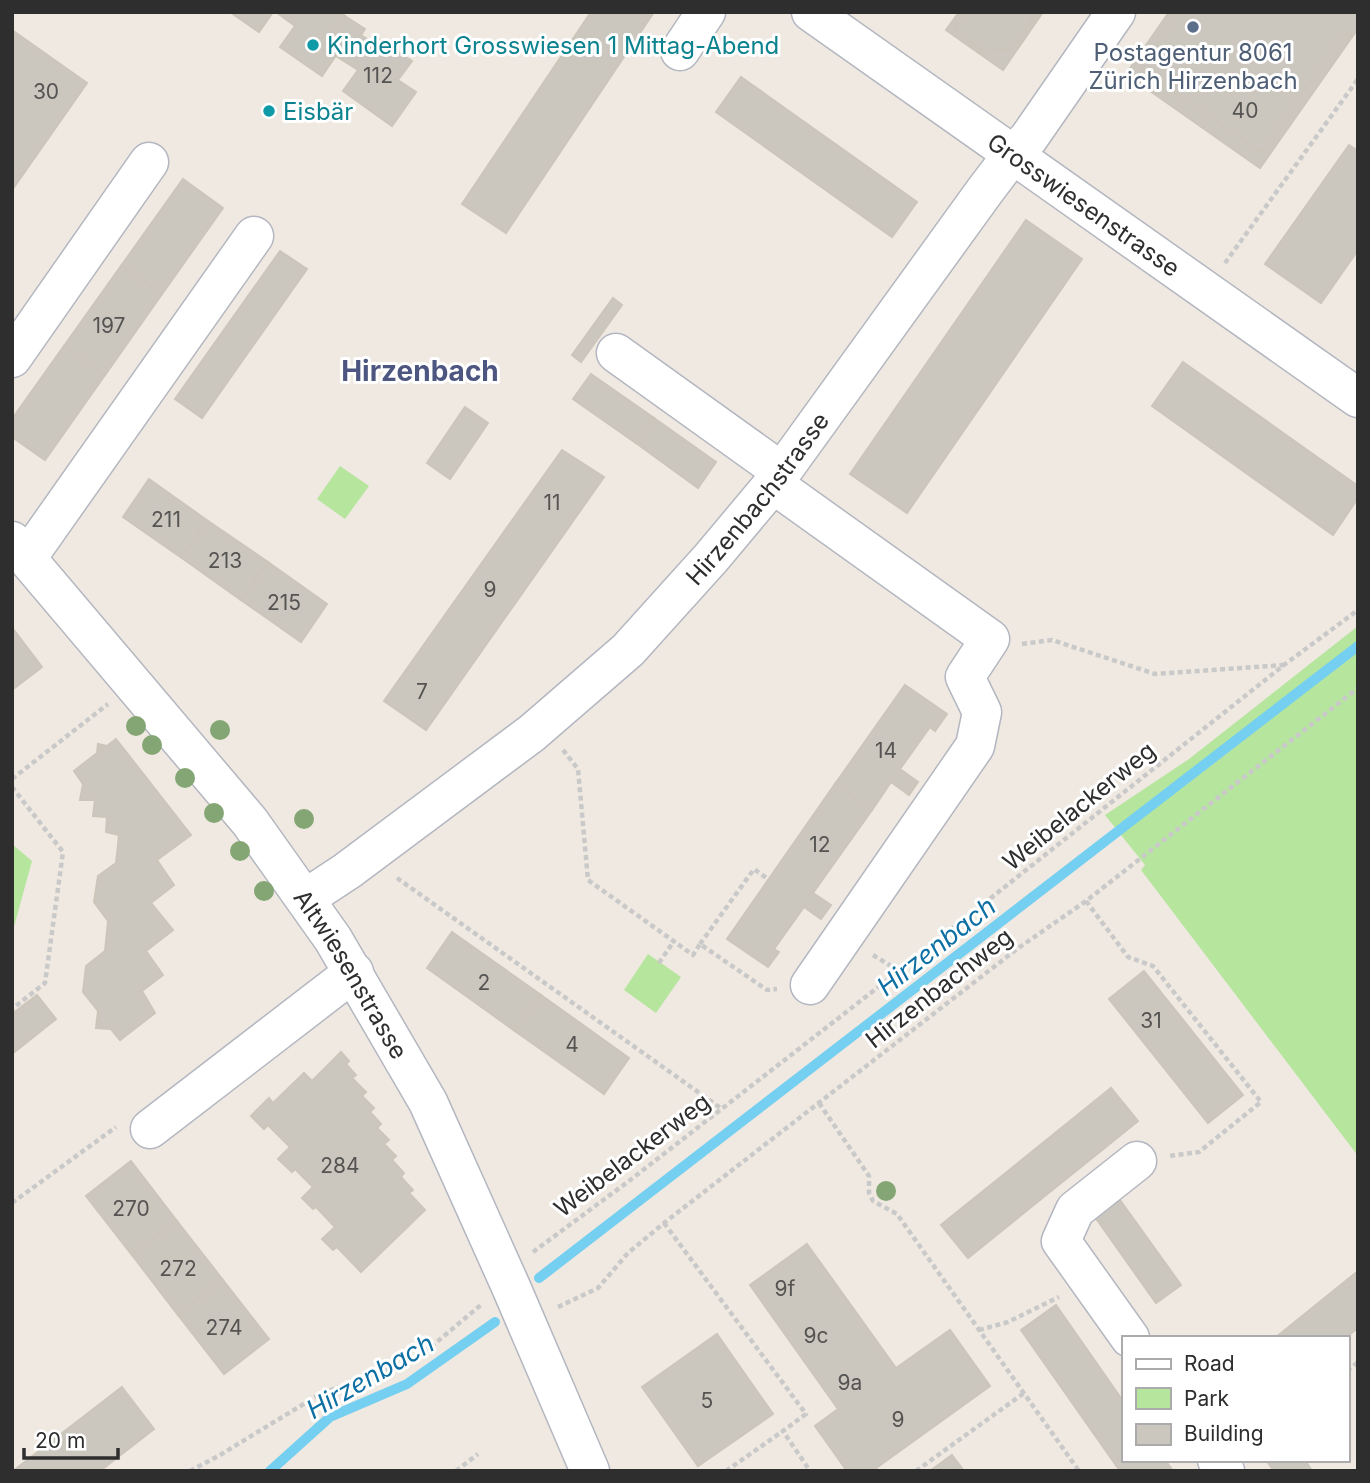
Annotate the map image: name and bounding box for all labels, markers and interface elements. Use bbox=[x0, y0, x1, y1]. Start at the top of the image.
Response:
marker: Postagentur 8061 Zürich Hirzenbach bbox=[1185, 19, 1201, 35]
place label: Kinderhort Grosswiesen 1 Mittag-Abend bbox=[327, 31, 779, 60]
marker: Kinderhort Grosswiesen 1 Mittag-Abend bbox=[305, 37, 321, 53]
place label: Postagentur 8061 Zürich Hirzenbach bbox=[1088, 38, 1298, 95]
house number: 112 bbox=[363, 63, 393, 88]
house number: 30 bbox=[33, 79, 59, 104]
place label: Eisbär bbox=[283, 97, 353, 126]
house number: 40 bbox=[1232, 98, 1258, 123]
marker: Eisbär bbox=[261, 103, 277, 119]
street label: Grosswiesenstrasse bbox=[982, 127, 1186, 282]
house number: 197 bbox=[92, 313, 126, 338]
district label: Hirzenbach bbox=[341, 354, 499, 388]
street label: Hirzenbachstrasse bbox=[679, 407, 835, 591]
house number: 11 bbox=[543, 490, 561, 515]
house number: 211 bbox=[151, 507, 181, 532]
house number: 213 bbox=[208, 548, 242, 573]
house number: 9 bbox=[483, 577, 497, 602]
house number: 215 bbox=[267, 590, 301, 615]
house number: 7 bbox=[416, 679, 428, 704]
street label: Weibelackerweg bbox=[997, 736, 1161, 876]
house number: 14 bbox=[875, 738, 897, 763]
house number: 12 bbox=[809, 832, 831, 857]
street label: Altwiesenstrasse bbox=[288, 884, 414, 1064]
water label: Hirzenbach bbox=[871, 890, 1001, 1002]
street label: Hirzenbachweg bbox=[860, 922, 1018, 1054]
house number: 2 bbox=[478, 970, 490, 995]
house number: 31 bbox=[1140, 1008, 1162, 1033]
house number: 4 bbox=[565, 1032, 579, 1057]
street label: Weibelackerweg bbox=[548, 1087, 716, 1223]
house number: 284 bbox=[320, 1153, 360, 1178]
house number: 270 bbox=[112, 1196, 150, 1221]
house number: 272 bbox=[159, 1256, 197, 1281]
house number: 9f bbox=[775, 1276, 796, 1301]
house number: 274 bbox=[205, 1315, 243, 1340]
house number: 9c bbox=[803, 1323, 829, 1348]
water label: Hirzenbach bbox=[301, 1327, 439, 1425]
legend bbox=[1122, 1336, 1349, 1462]
text: Road bbox=[1184, 1351, 1235, 1376]
house number: 9a bbox=[838, 1370, 862, 1395]
text: Park bbox=[1184, 1386, 1229, 1411]
house number: 5 bbox=[701, 1388, 713, 1413]
house number: 9 bbox=[891, 1407, 905, 1432]
scale bar bbox=[24, 1416, 119, 1460]
text: Building bbox=[1184, 1421, 1264, 1446]
text: 20 m bbox=[35, 1428, 85, 1453]

